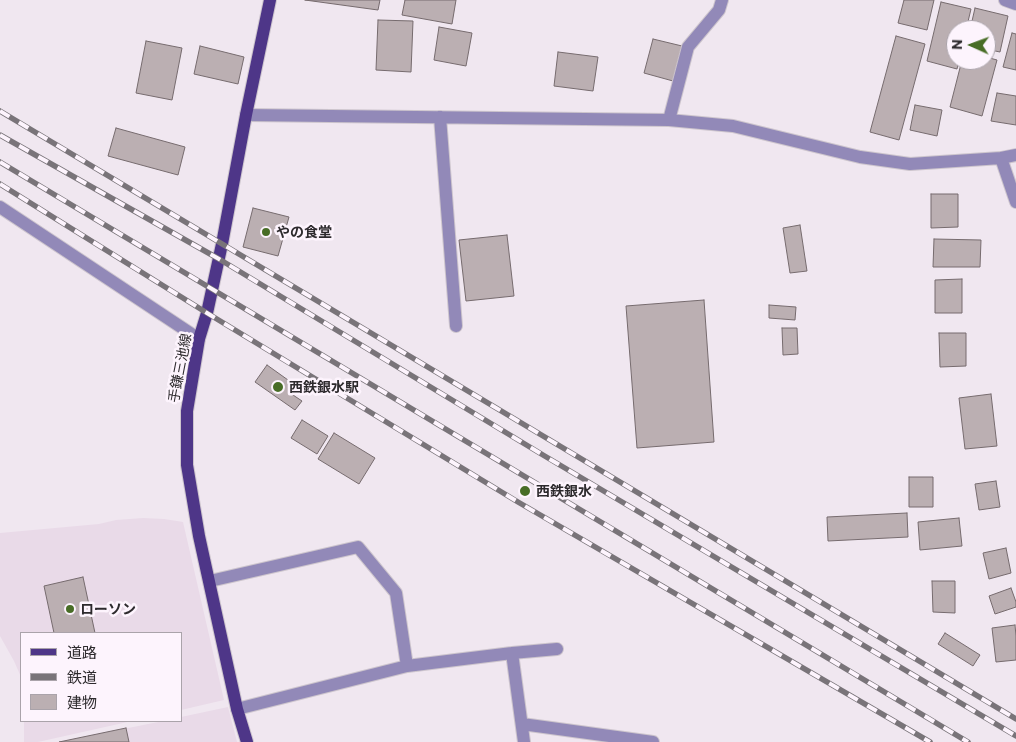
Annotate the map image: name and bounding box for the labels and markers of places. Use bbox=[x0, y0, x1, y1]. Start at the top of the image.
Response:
place label: やの食堂 bbox=[276, 224, 332, 240]
marker: やの食堂 bbox=[260, 226, 272, 238]
place label: 西鉄銀水駅 bbox=[289, 379, 359, 395]
marker: 西鉄銀水駅 bbox=[271, 380, 285, 394]
place label: 西鉄銀水 bbox=[536, 483, 592, 499]
marker: 西鉄銀水 bbox=[518, 484, 532, 498]
place label: ローソン bbox=[80, 601, 136, 617]
marker: ローソン bbox=[64, 603, 76, 615]

